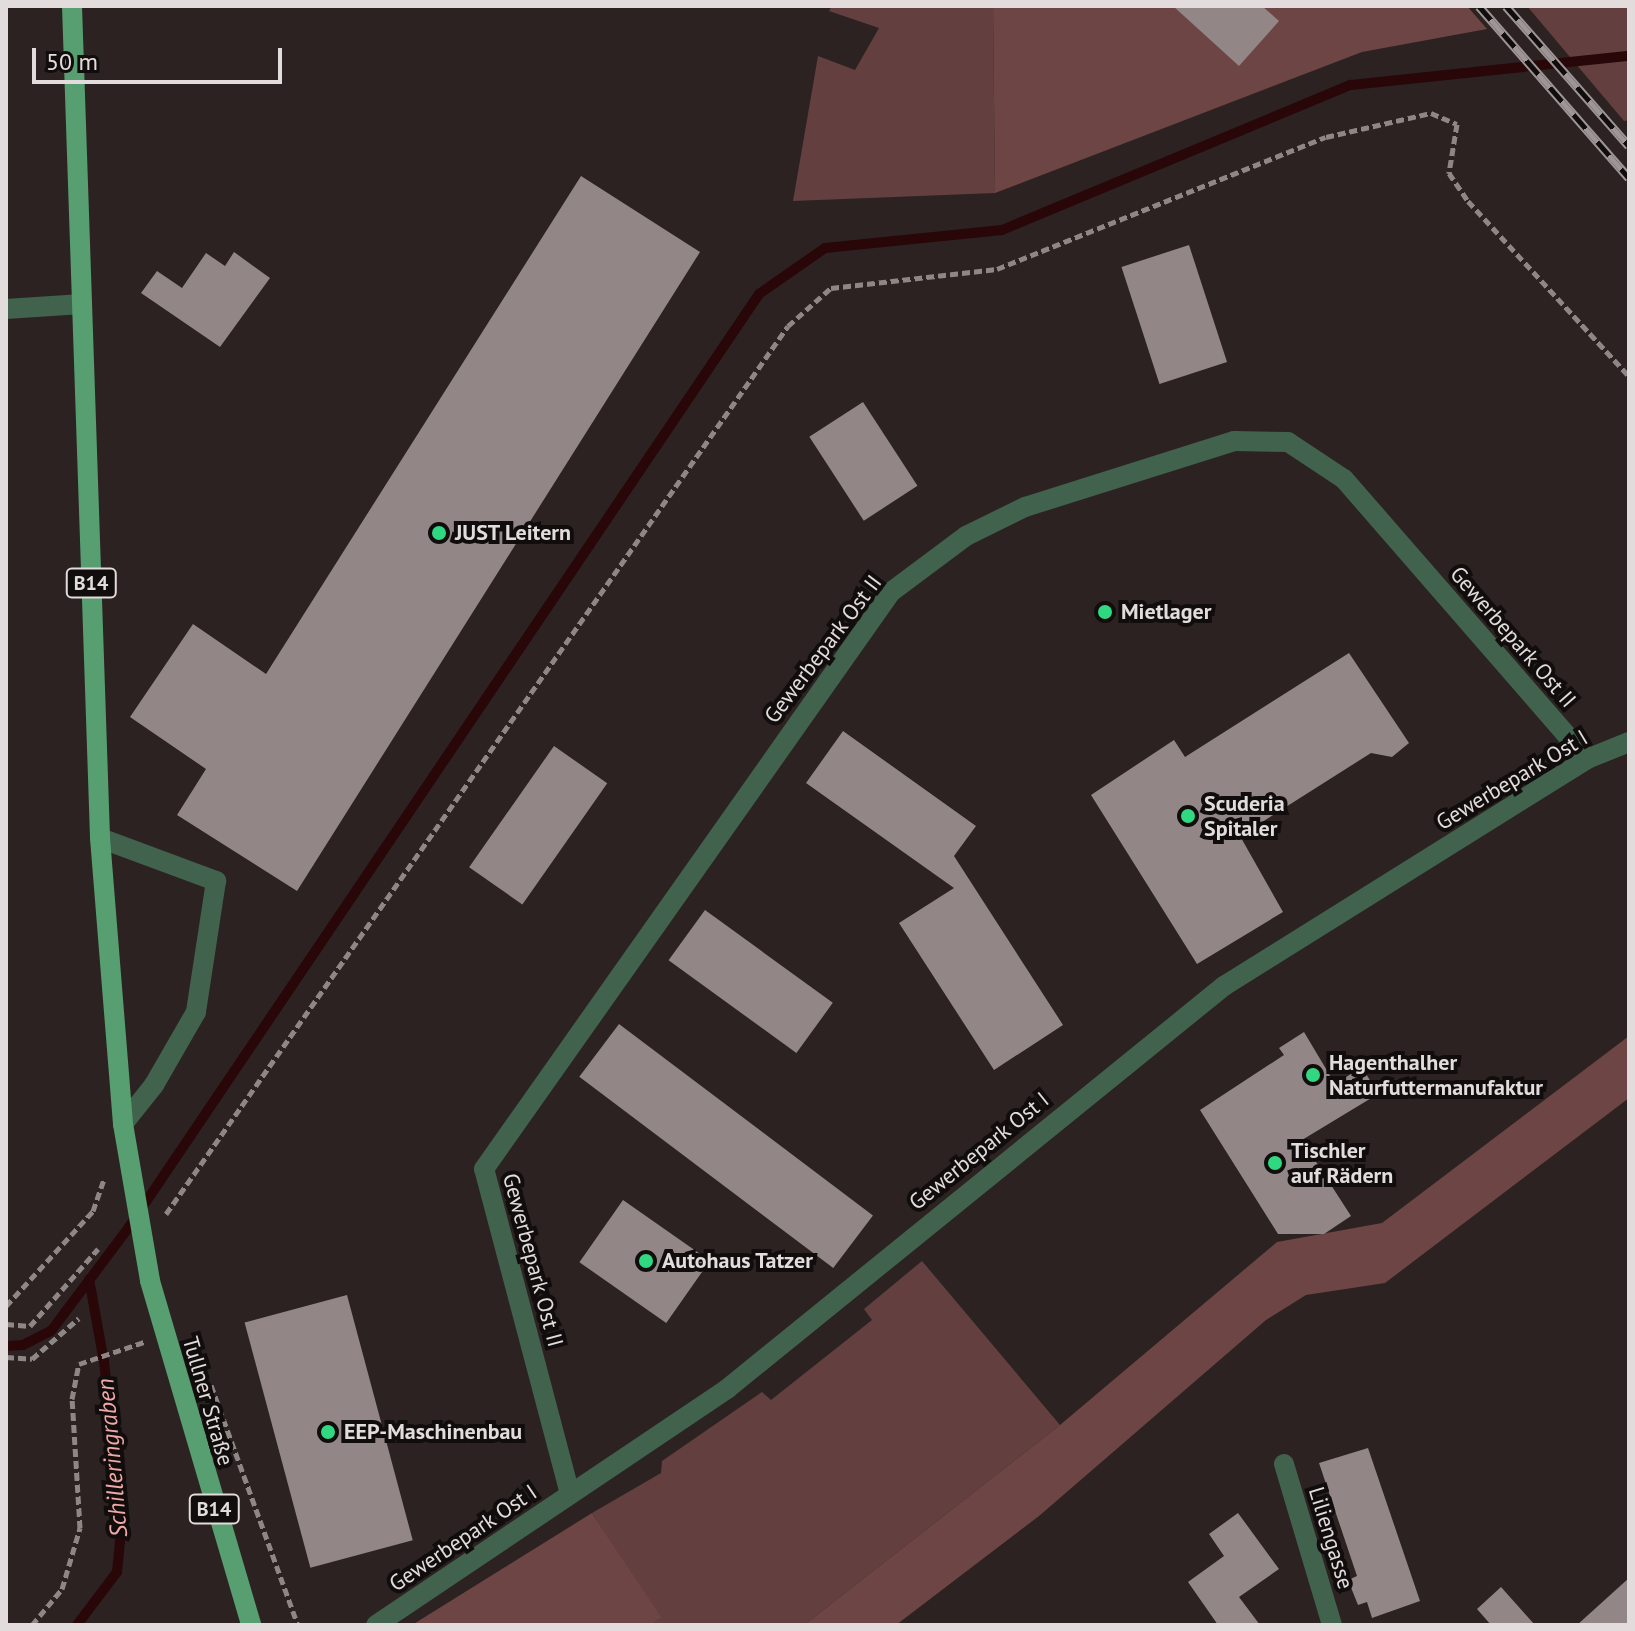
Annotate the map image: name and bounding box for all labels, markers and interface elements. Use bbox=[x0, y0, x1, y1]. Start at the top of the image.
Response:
scale bar bbox=[36, 32, 286, 82]
text: 50 m bbox=[46, 46, 98, 77]
place label: JUST Leitern bbox=[455, 520, 572, 546]
marker: JUST Leitern bbox=[430, 524, 448, 542]
street label: Gewerbepark Ost II bbox=[1444, 561, 1582, 713]
road number: B14 bbox=[65, 567, 117, 599]
street label: Gewerbepark Ost II bbox=[759, 570, 887, 728]
place label: Mietlager bbox=[1121, 599, 1211, 625]
marker: Mietlager bbox=[1096, 603, 1114, 621]
street label: Gewerbepark Ost I bbox=[1431, 724, 1593, 836]
place label: Scuderia Spitaler bbox=[1204, 790, 1285, 842]
marker: Scuderia Spitaler bbox=[1179, 807, 1197, 825]
place label: Hagenthalher Naturfuttermanufaktur bbox=[1329, 1049, 1543, 1100]
marker: Hagenthalher Naturfuttermanufaktur bbox=[1304, 1066, 1322, 1084]
street label: Gewerbepark Ost I bbox=[904, 1086, 1054, 1216]
place label: Tischler auf Rädern bbox=[1291, 1137, 1393, 1188]
marker: Tischler auf Rädern bbox=[1266, 1154, 1284, 1172]
street label: Gewerbepark Ost II bbox=[497, 1170, 569, 1350]
place label: Autohaus Tatzer bbox=[662, 1248, 814, 1274]
marker: Autohaus Tatzer bbox=[637, 1252, 655, 1270]
street label: Tullner Straße bbox=[177, 1333, 239, 1469]
water label: Schilleringraben bbox=[91, 1377, 133, 1539]
place label: EEP-Maschinenbau bbox=[344, 1419, 522, 1445]
marker: EEP-Maschinenbau bbox=[319, 1423, 337, 1441]
street label: Gewerbepark Ost I bbox=[384, 1479, 542, 1597]
street label: Liliengasse bbox=[1303, 1484, 1359, 1592]
road number: B14 bbox=[188, 1493, 240, 1525]

